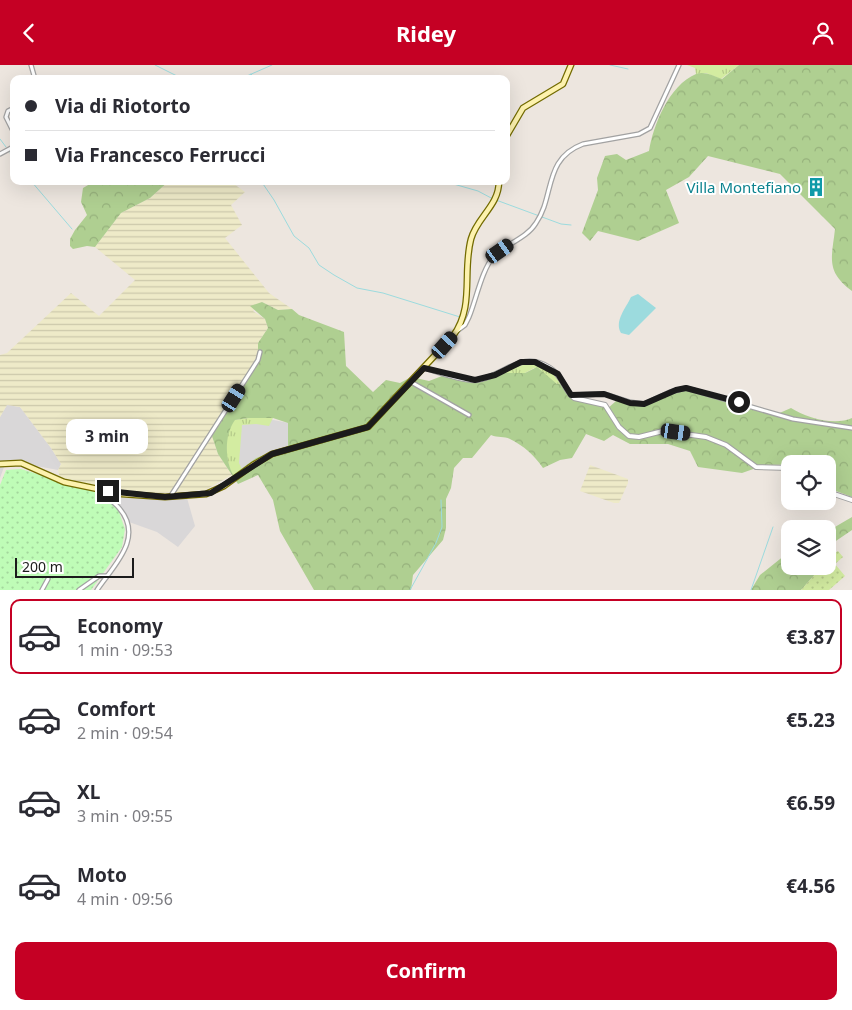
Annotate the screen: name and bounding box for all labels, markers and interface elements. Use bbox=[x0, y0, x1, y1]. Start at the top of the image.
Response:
text: Ridey bbox=[396, 18, 456, 48]
icon: back bbox=[15, 19, 43, 47]
icon: person bbox=[809, 19, 837, 47]
text: Via di Riotorto bbox=[55, 93, 191, 119]
text: Via Francesco Ferrucci bbox=[55, 142, 265, 168]
building icon: Villa Montefiano bbox=[805, 176, 827, 198]
place label: Villa Montefiano bbox=[686, 177, 801, 197]
car bbox=[483, 236, 516, 266]
car bbox=[429, 329, 460, 361]
car bbox=[219, 381, 248, 415]
route start bbox=[728, 391, 750, 413]
callout: 3 min bbox=[67, 419, 149, 453]
car bbox=[660, 422, 691, 442]
text: 3 min bbox=[85, 425, 129, 447]
map controls bbox=[781, 455, 836, 575]
button: locate bbox=[781, 455, 836, 510]
route end bbox=[97, 480, 119, 502]
button: layers bbox=[781, 520, 836, 575]
scale bar bbox=[15, 555, 134, 578]
text: 200 m bbox=[22, 557, 63, 576]
text: Economy bbox=[77, 613, 163, 639]
icon: car bbox=[17, 614, 62, 659]
text: €3.87 bbox=[786, 624, 835, 650]
text: 1 min · 09:53 bbox=[77, 639, 173, 661]
text: Comfort bbox=[77, 696, 156, 722]
icon: car bbox=[17, 697, 62, 742]
text: €5.23 bbox=[786, 707, 835, 733]
text: 2 min · 09:54 bbox=[77, 722, 173, 744]
text: XL bbox=[77, 779, 100, 805]
icon: car bbox=[17, 780, 62, 825]
text: €6.59 bbox=[786, 790, 835, 816]
text: 3 min · 09:55 bbox=[77, 805, 173, 827]
text: Moto bbox=[77, 862, 127, 888]
icon: car bbox=[17, 863, 62, 908]
text: €4.56 bbox=[786, 873, 835, 899]
text: 4 min · 09:56 bbox=[77, 888, 173, 910]
button: Confirm bbox=[15, 942, 837, 1000]

